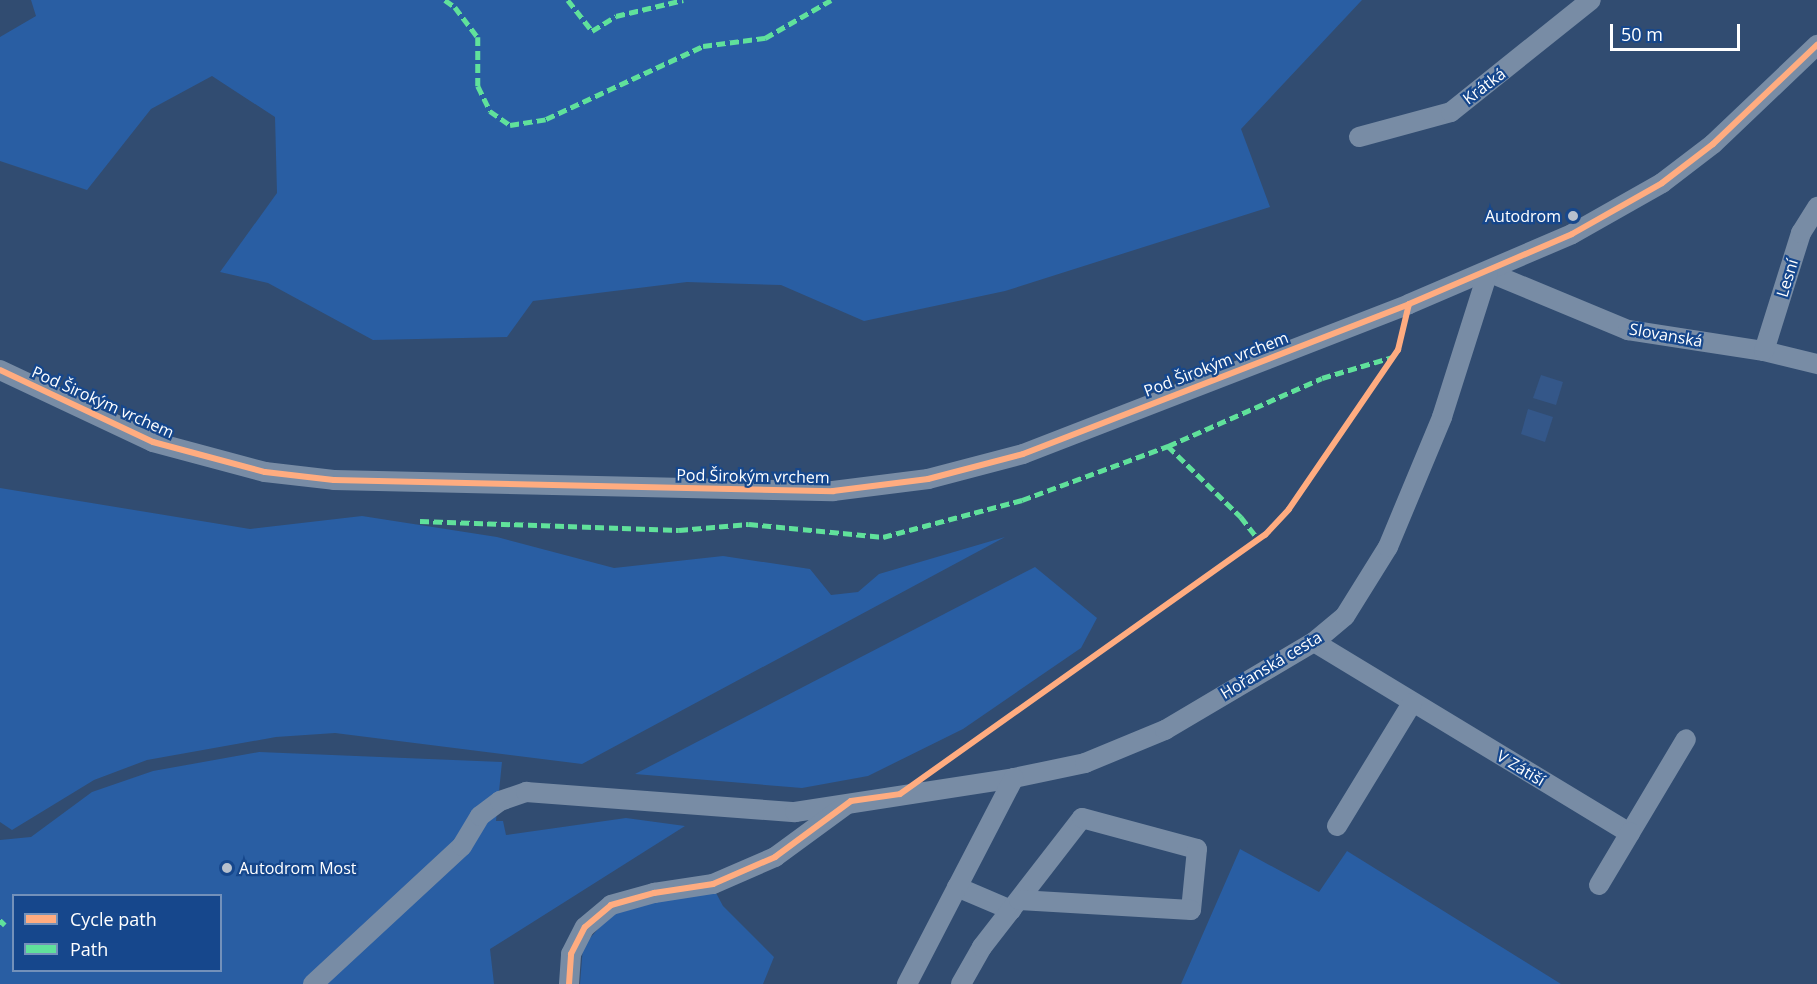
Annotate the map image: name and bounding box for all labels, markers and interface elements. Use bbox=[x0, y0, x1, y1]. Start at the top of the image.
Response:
scale bar bbox=[1613, 12, 1744, 50]
text: 50 m bbox=[1621, 22, 1663, 46]
street label: Krátká bbox=[1459, 64, 1509, 108]
place label: Autodrom bbox=[1485, 206, 1561, 226]
marker: Autodrom bbox=[1566, 209, 1580, 223]
street label: Lesní bbox=[1772, 257, 1802, 299]
street label: Slovanská bbox=[1628, 319, 1704, 351]
street label: Pod Širokým vrchem bbox=[1141, 328, 1291, 400]
street label: Pod Širokým vrchem bbox=[29, 362, 177, 442]
street label: Pod Širokým vrchem bbox=[676, 465, 830, 487]
street label: Hořanská cesta bbox=[1217, 627, 1325, 703]
street label: V Zátiší bbox=[1493, 746, 1549, 790]
place label: Autodrom Most bbox=[239, 858, 357, 878]
marker: Autodrom Most bbox=[220, 861, 234, 875]
legend bbox=[12, 894, 222, 972]
text: Cycle path bbox=[70, 907, 157, 931]
text: Path bbox=[70, 937, 108, 961]

